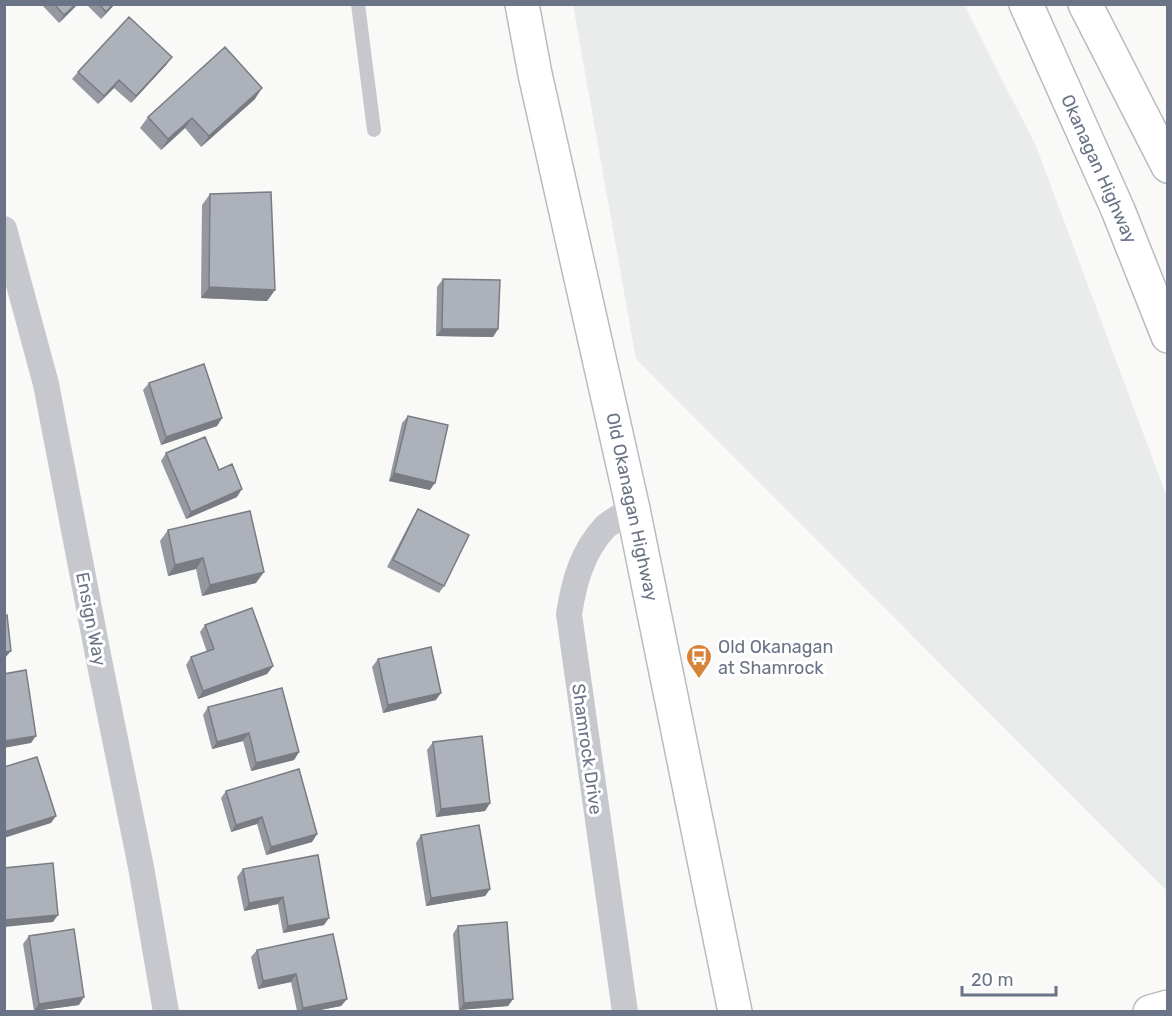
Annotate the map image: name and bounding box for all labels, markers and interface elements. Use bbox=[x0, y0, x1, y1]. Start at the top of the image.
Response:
street label: Okanagan Highway bbox=[1056, 91, 1142, 247]
street label: Old Okanagan Highway bbox=[601, 411, 663, 603]
street label: Ensign Way bbox=[71, 570, 111, 668]
place label: Old Okanagan at Shamrock bbox=[718, 636, 833, 679]
bus stop icon: Old Okanagan at Shamrock bbox=[684, 642, 714, 680]
street label: Shamrock Drive bbox=[567, 682, 607, 816]
scale bar bbox=[962, 959, 1056, 997]
text: 20 m bbox=[971, 969, 1013, 991]

